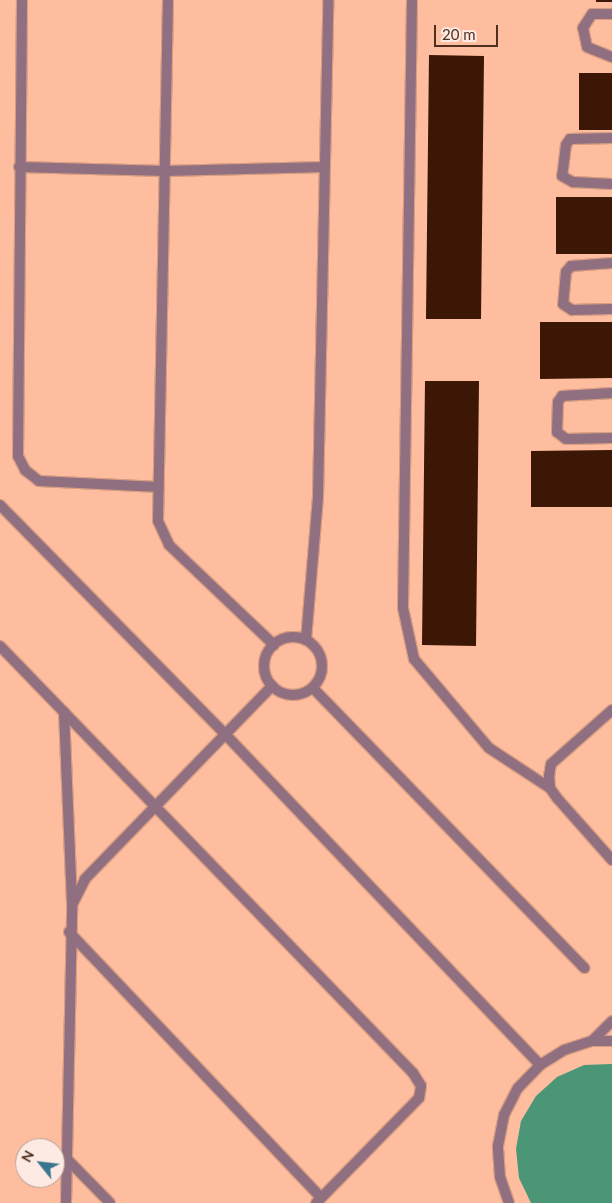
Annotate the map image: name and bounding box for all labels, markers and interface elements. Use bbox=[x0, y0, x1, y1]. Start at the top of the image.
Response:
scale bar bbox=[437, 15, 501, 47]
text: 20 m bbox=[442, 25, 476, 43]
north arrow bbox=[15, 1138, 65, 1188]
text: N bbox=[17, 1147, 37, 1165]

